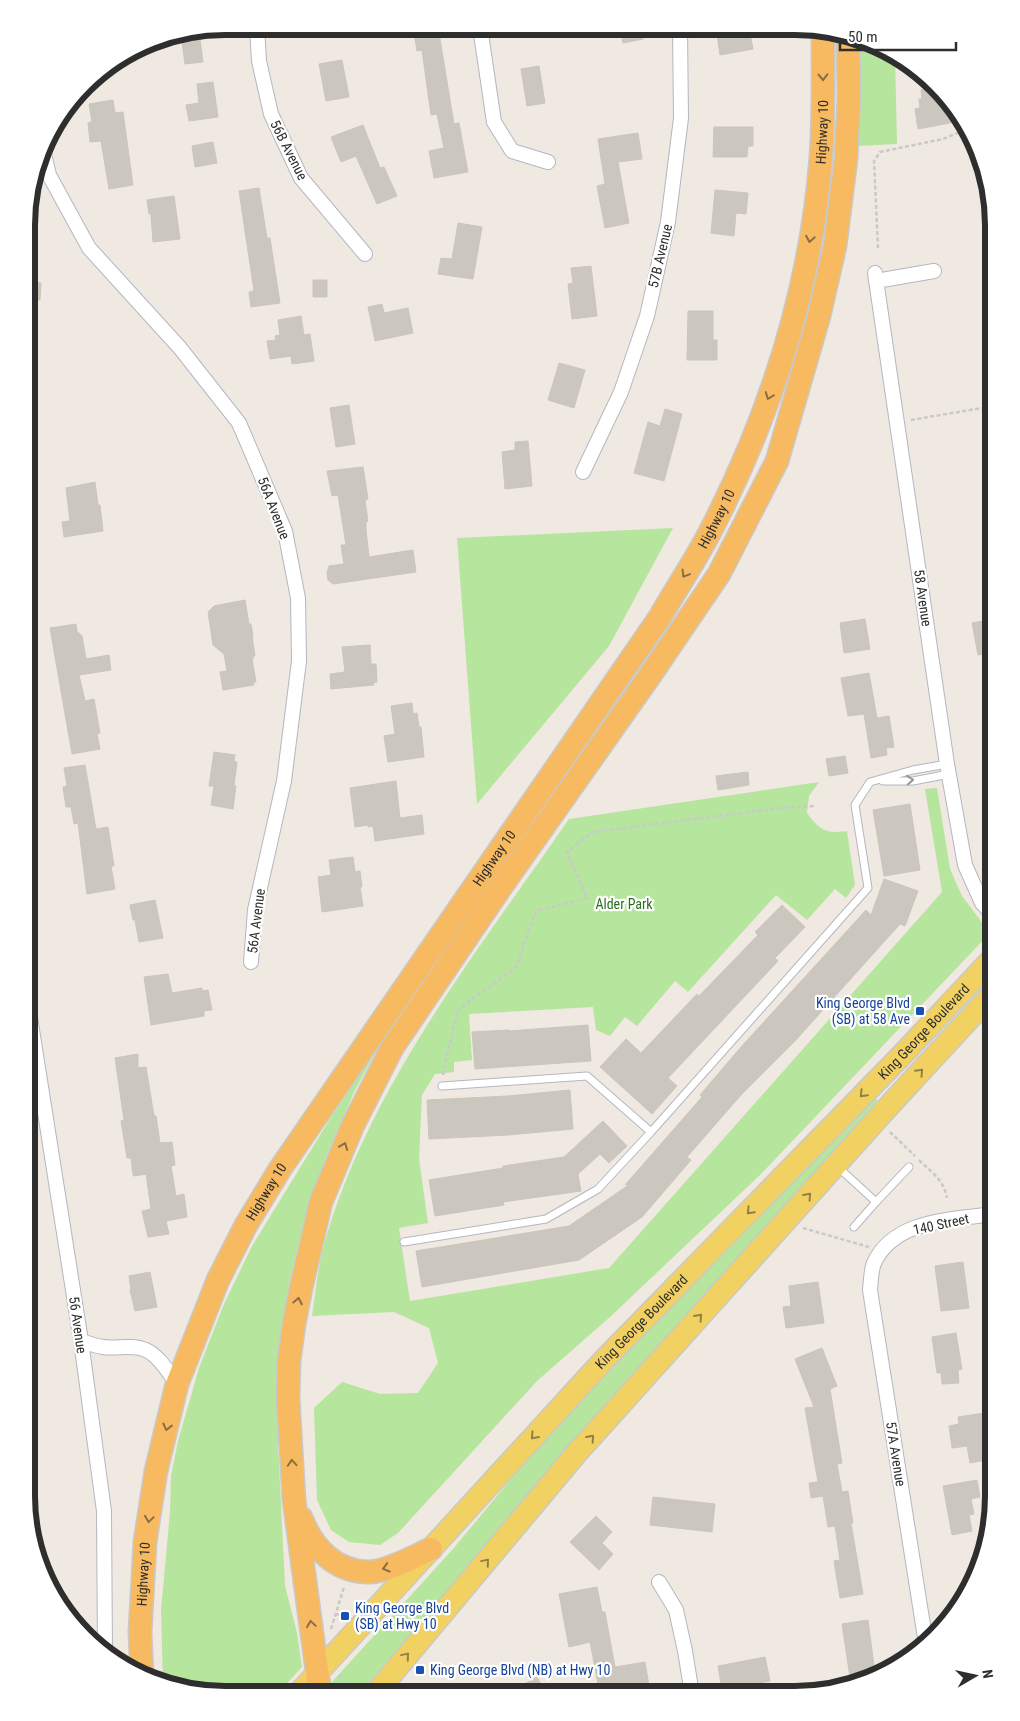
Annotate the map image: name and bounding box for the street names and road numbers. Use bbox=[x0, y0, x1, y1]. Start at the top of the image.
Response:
street label: Highway 10 bbox=[812, 100, 831, 165]
street label: 56B Avenue bbox=[267, 117, 311, 183]
street label: 57B Avenue bbox=[645, 222, 675, 289]
street label: 56A Avenue bbox=[255, 475, 293, 542]
street label: Highway 10 bbox=[695, 487, 738, 551]
street label: 58 Avenue bbox=[911, 568, 935, 628]
street label: Highway 10 bbox=[469, 827, 519, 889]
street label: 56A Avenue bbox=[244, 887, 268, 954]
street label: King George Boulevard bbox=[875, 980, 973, 1083]
street label: Highway 10 bbox=[243, 1160, 290, 1223]
street label: 140 Street bbox=[912, 1210, 970, 1238]
street label: King George Boulevard bbox=[592, 1271, 691, 1372]
street label: 56 Avenue bbox=[66, 1295, 90, 1355]
street label: 57A Avenue bbox=[883, 1420, 909, 1488]
street label: Highway 10 bbox=[133, 1542, 153, 1607]

